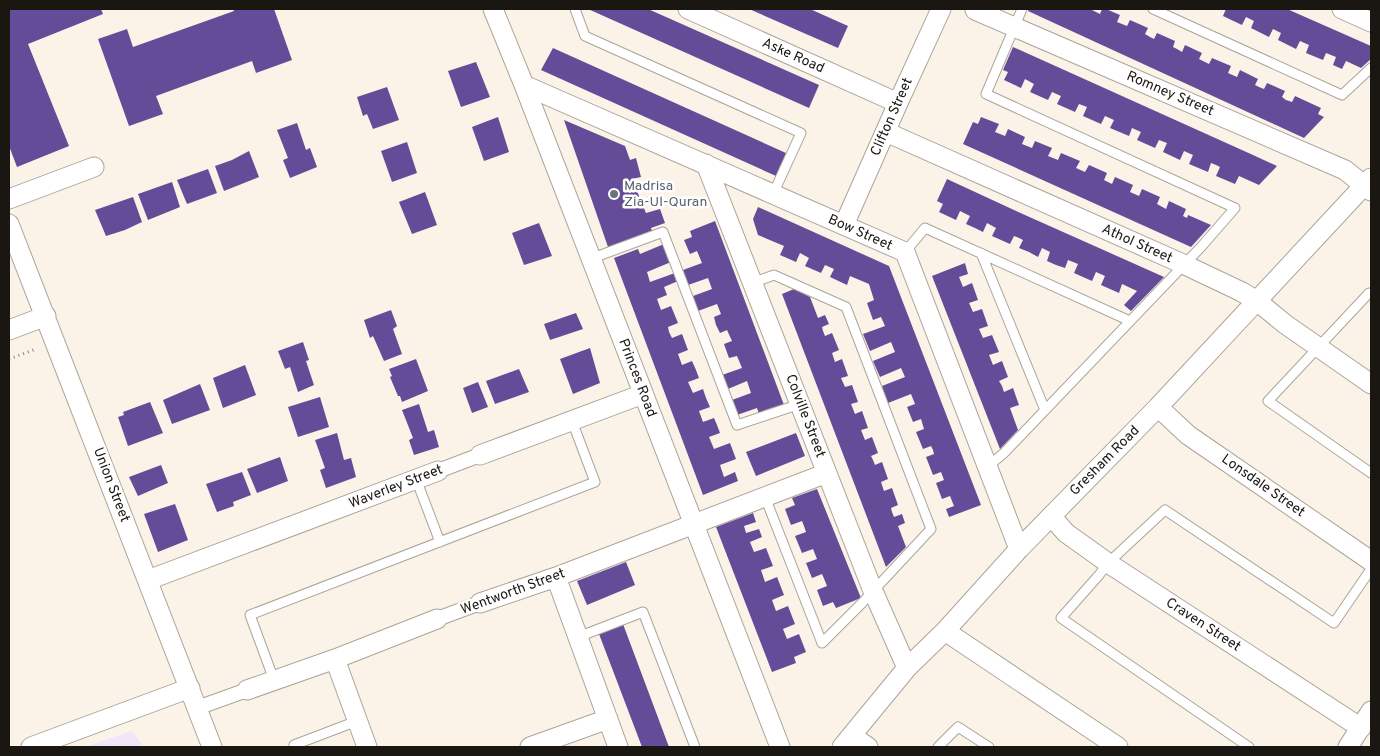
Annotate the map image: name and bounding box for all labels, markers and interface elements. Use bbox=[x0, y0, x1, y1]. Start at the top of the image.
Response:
street label: Aske Road bbox=[759, 35, 827, 77]
street label: Romney Street bbox=[1124, 68, 1216, 120]
street label: Clifton Street bbox=[867, 75, 917, 159]
place label: Madrisa Zia-Ul-Quran bbox=[624, 178, 707, 211]
marker: Madrisa Zia-Ul-Quran bbox=[608, 188, 620, 200]
street label: Bow Street bbox=[825, 211, 895, 255]
street label: Athol Street bbox=[1099, 221, 1175, 267]
street label: Princes Road bbox=[614, 336, 660, 420]
street label: Colville Street bbox=[781, 372, 829, 460]
street label: Gresham Road bbox=[1067, 423, 1143, 499]
street label: Union Street bbox=[89, 445, 133, 525]
street label: Lonsdale Street bbox=[1218, 451, 1308, 521]
street label: Waverley Street bbox=[347, 461, 445, 513]
street label: Wentworth Street bbox=[458, 565, 568, 619]
street label: Craven Street bbox=[1162, 594, 1244, 656]

